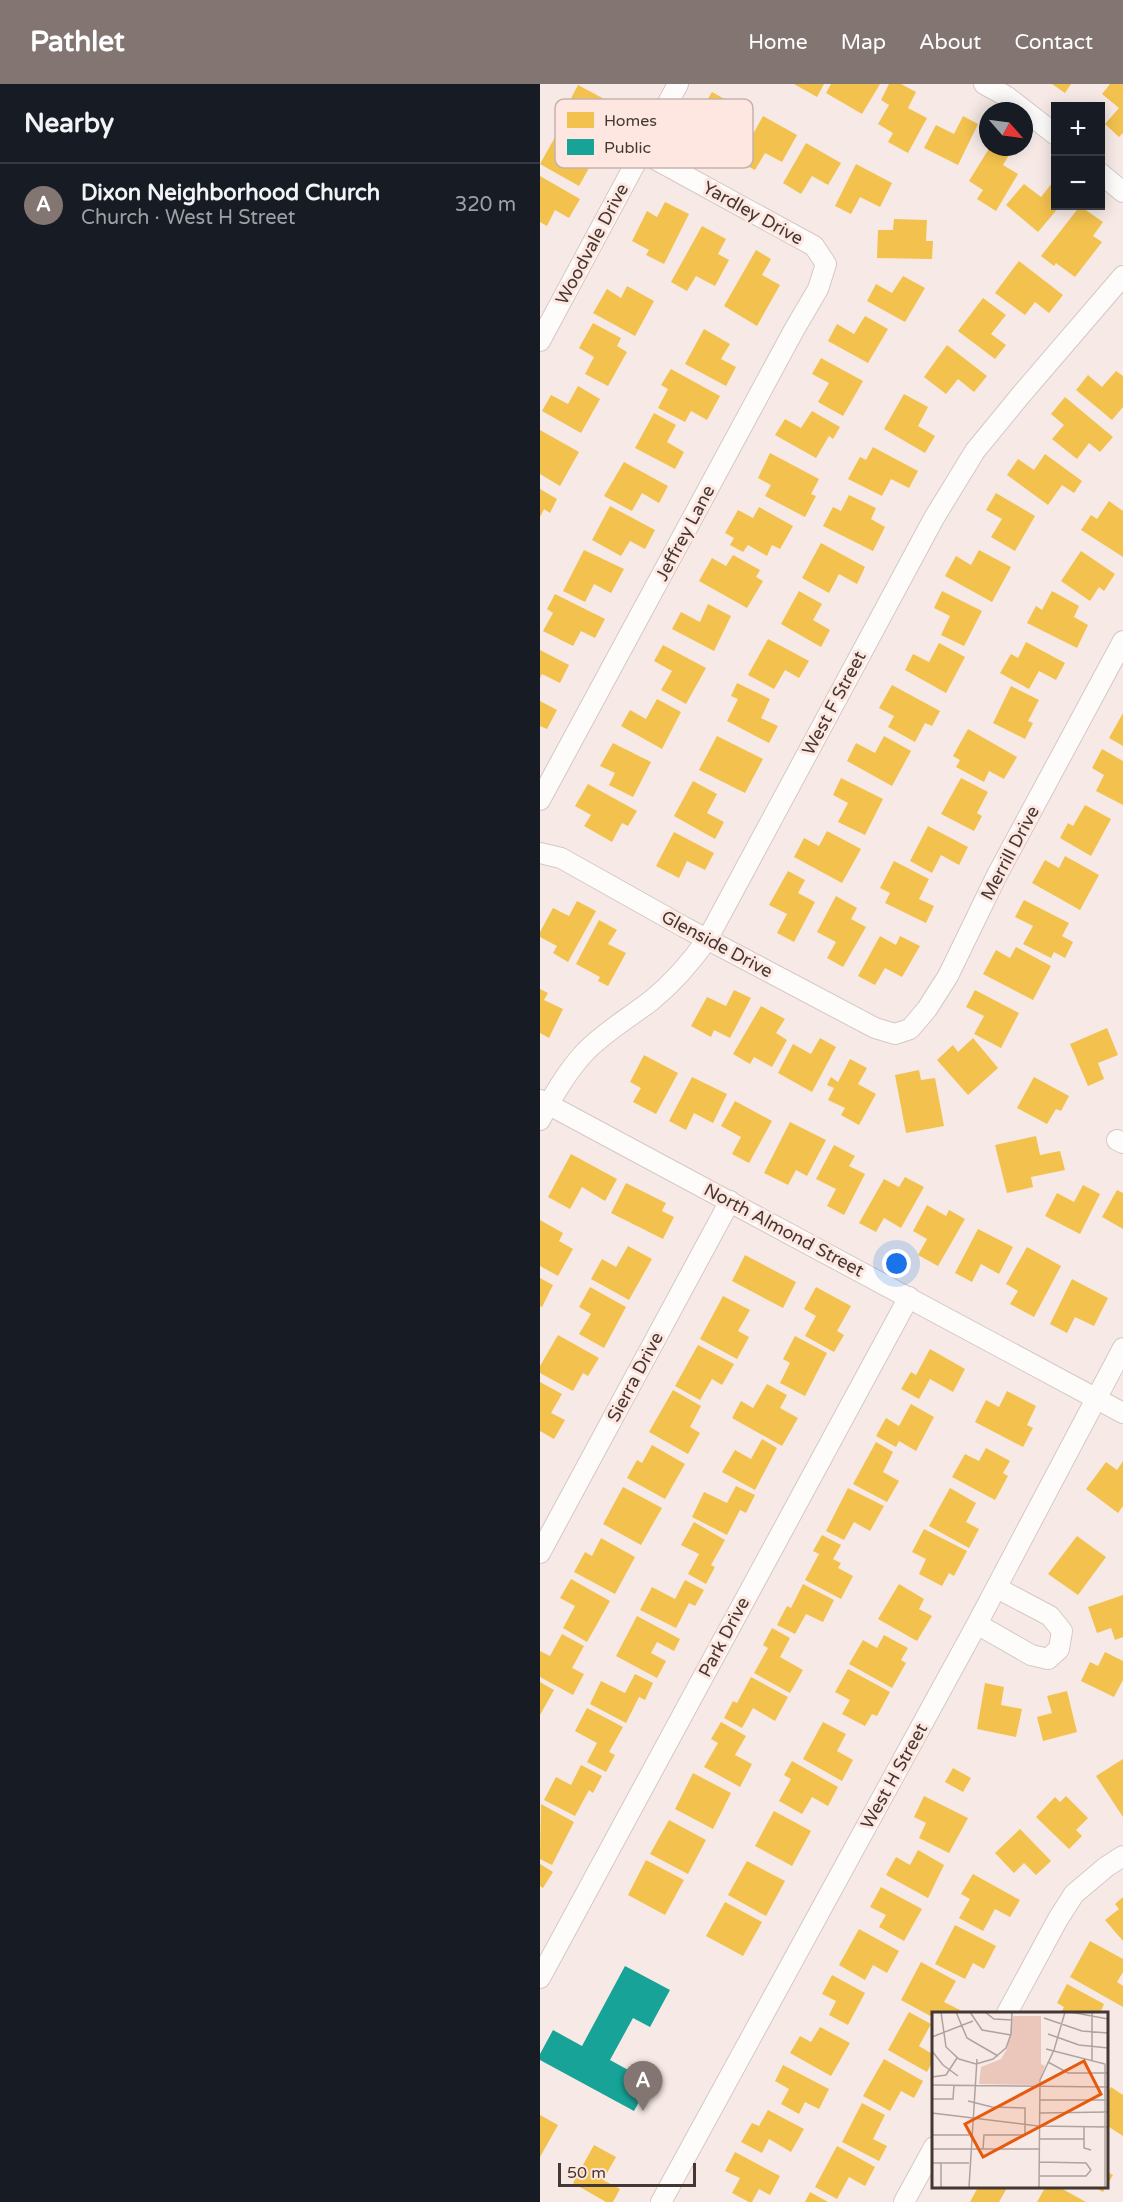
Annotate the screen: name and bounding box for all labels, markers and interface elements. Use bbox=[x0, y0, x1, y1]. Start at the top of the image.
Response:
text: Pathlet bbox=[30, 25, 125, 59]
text: Home bbox=[748, 30, 808, 55]
text: Map bbox=[841, 30, 886, 55]
text: About bbox=[919, 30, 981, 55]
text: Contact bbox=[1014, 30, 1093, 55]
legend bbox=[555, 99, 753, 168]
north arrow bbox=[979, 102, 1033, 156]
map controls bbox=[1051, 102, 1105, 210]
button: + bbox=[1051, 102, 1105, 156]
text: Nearby bbox=[24, 108, 114, 139]
text: Homes bbox=[604, 111, 657, 131]
text: Public bbox=[604, 138, 651, 158]
button: − bbox=[1051, 156, 1105, 210]
street label: Yardley Drive bbox=[699, 176, 807, 250]
text: Dixon Neighborhood Church bbox=[81, 180, 380, 206]
street label: Woodvale Drive bbox=[551, 180, 633, 308]
text: A bbox=[36, 193, 51, 217]
text: 320 m bbox=[455, 193, 516, 217]
text: Church · West H Street bbox=[81, 206, 295, 230]
street label: Jeffrey Lane bbox=[651, 481, 719, 585]
street label: West F Street bbox=[797, 647, 871, 759]
street label: Merrill Drive bbox=[976, 802, 1044, 904]
street label: Glenside Drive bbox=[658, 905, 776, 983]
street label: North Almond Street bbox=[700, 1178, 868, 1282]
your location bbox=[882, 1249, 911, 1278]
street label: Sierra Drive bbox=[602, 1328, 668, 1426]
street label: Park Drive bbox=[694, 1593, 754, 1681]
street label: West H Street bbox=[856, 1719, 932, 1833]
inset map bbox=[932, 2012, 1108, 2187]
pin: A bbox=[624, 2062, 662, 2111]
scale bar bbox=[558, 2160, 696, 2188]
text: 50 m bbox=[567, 2163, 606, 2183]

